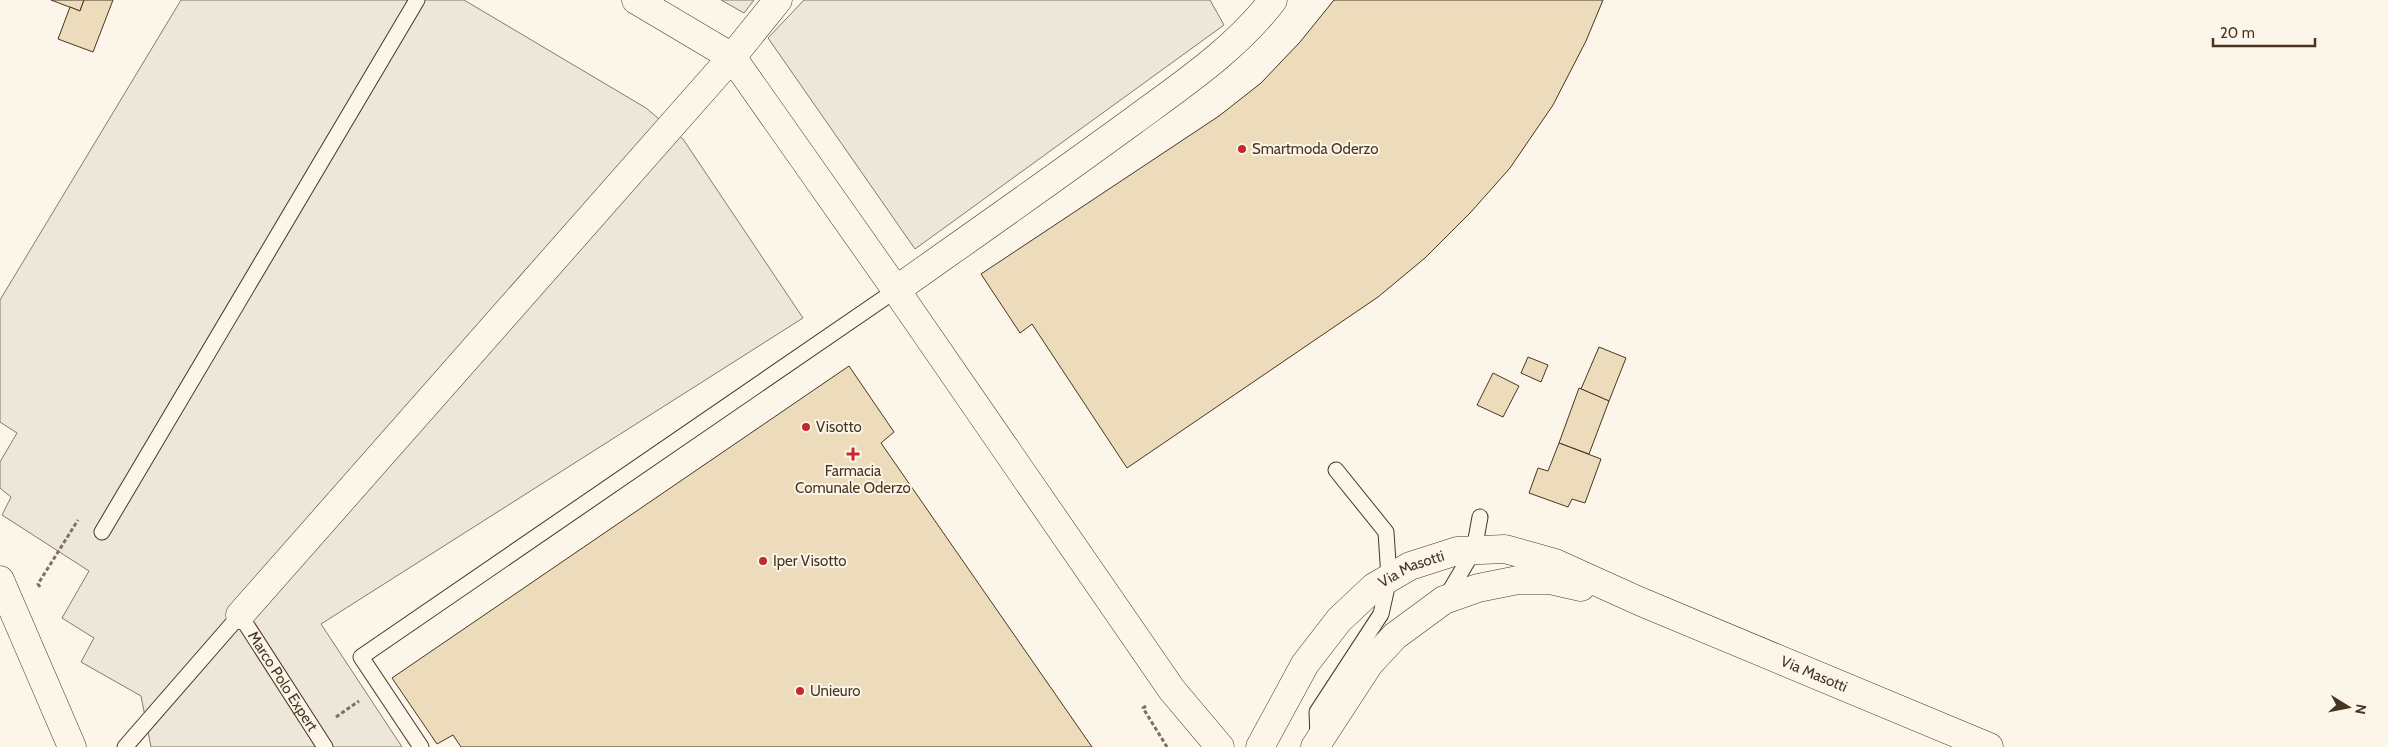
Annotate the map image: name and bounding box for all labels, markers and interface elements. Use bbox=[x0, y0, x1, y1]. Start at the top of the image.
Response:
scale bar bbox=[2213, 15, 2316, 47]
text: 20 m bbox=[2220, 24, 2255, 42]
place label: Smartmoda Oderzo bbox=[1252, 140, 1378, 158]
marker: Smartmoda Oderzo bbox=[1236, 143, 1248, 155]
place label: Visotto bbox=[816, 418, 862, 436]
marker: Visotto bbox=[800, 421, 812, 433]
marker: Farmacia Comunale Oderzo bbox=[847, 448, 859, 460]
place label: Farmacia Comunale Oderzo bbox=[795, 462, 911, 497]
street label: Via Masotti bbox=[1375, 547, 1447, 591]
place label: Iper Visotto bbox=[773, 552, 846, 570]
marker: Iper Visotto bbox=[757, 555, 769, 567]
street label: Marco Polo Expert bbox=[244, 628, 321, 735]
street label: Via Masotti bbox=[1778, 652, 1850, 696]
place label: Unieuro bbox=[810, 682, 861, 700]
north arrow bbox=[2323, 682, 2373, 732]
marker: Unieuro bbox=[794, 685, 806, 697]
text: N bbox=[2351, 703, 2371, 716]

